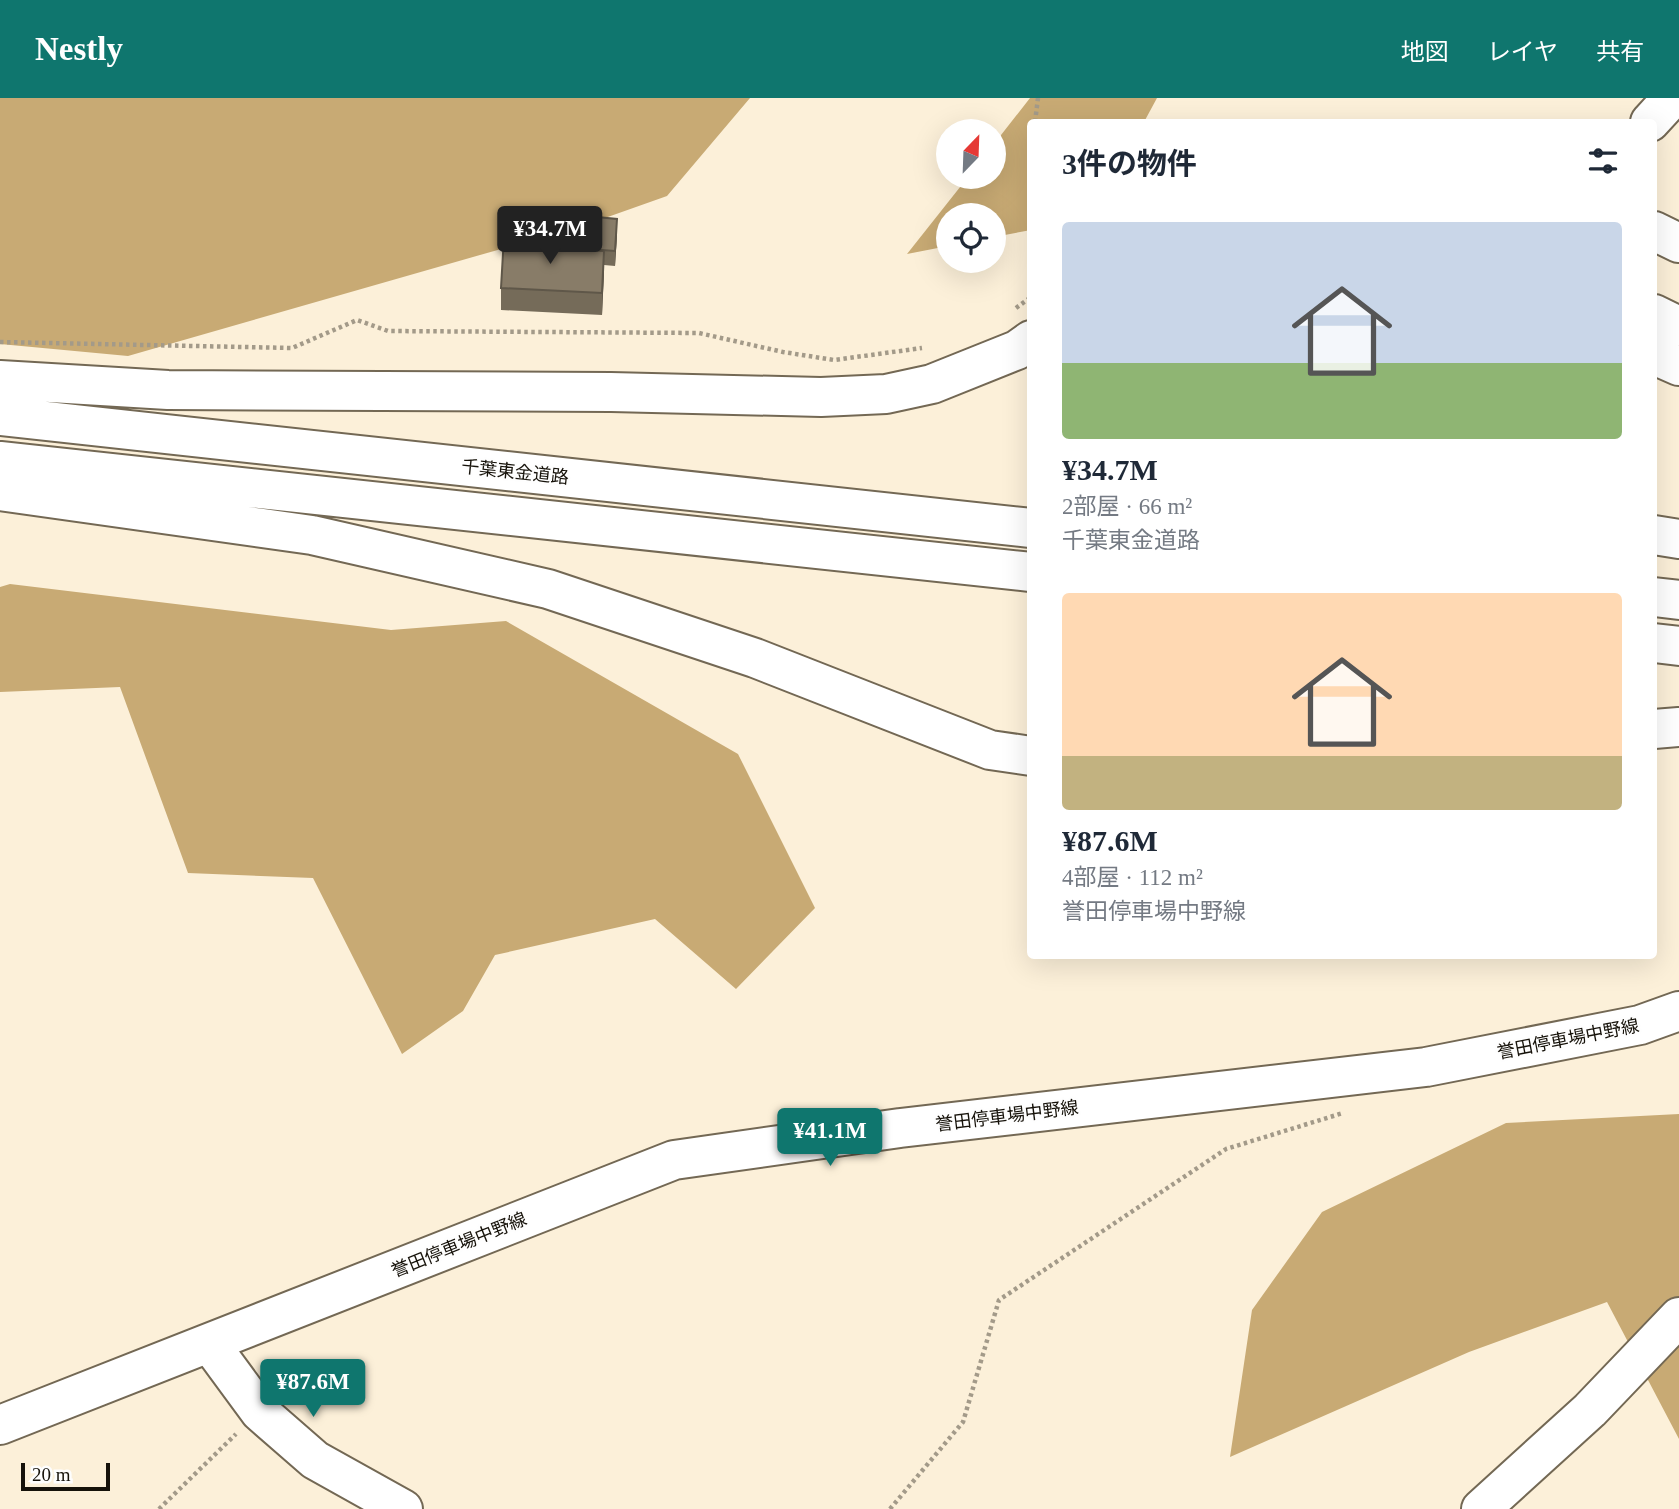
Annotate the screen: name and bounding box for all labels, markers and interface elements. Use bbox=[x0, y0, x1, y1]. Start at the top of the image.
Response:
text: Nestly bbox=[35, 31, 123, 67]
text: 地図 bbox=[1401, 39, 1449, 65]
text: レイヤ bbox=[1487, 39, 1558, 65]
text: 共有 bbox=[1596, 39, 1644, 65]
north arrow bbox=[936, 119, 1006, 189]
map controls bbox=[936, 119, 1006, 273]
icon: filters bbox=[1584, 142, 1622, 180]
text: 3件の物件 bbox=[1062, 147, 1197, 180]
button: locate bbox=[936, 203, 1006, 273]
pin: ¥34.7M bbox=[493, 206, 607, 266]
text: ¥34.7M bbox=[513, 216, 587, 241]
icon: home bbox=[1279, 268, 1405, 394]
text: ¥34.7M bbox=[1062, 453, 1158, 486]
street label: 千葉東金道路 bbox=[460, 456, 570, 488]
text: 2部屋 · 66 m² bbox=[1062, 494, 1192, 519]
text: 千葉東金道路 bbox=[1062, 528, 1200, 553]
icon: home bbox=[1279, 639, 1405, 765]
text: ¥87.6M bbox=[1062, 824, 1158, 857]
text: 4部屋 · 112 m² bbox=[1062, 865, 1203, 890]
text: 誉田停車場中野線 bbox=[1062, 899, 1246, 924]
street label: 誉田停車場中野線 bbox=[1495, 1015, 1641, 1063]
street label: 誉田停車場中野線 bbox=[934, 1097, 1080, 1135]
pin: ¥41.1M bbox=[773, 1108, 887, 1168]
text: ¥41.1M bbox=[793, 1118, 867, 1143]
street label: 誉田停車場中野線 bbox=[388, 1209, 530, 1281]
pin: ¥87.6M bbox=[256, 1360, 370, 1419]
text: ¥87.6M bbox=[276, 1369, 350, 1394]
scale bar bbox=[21, 1460, 110, 1492]
text: 20 m bbox=[32, 1464, 71, 1485]

